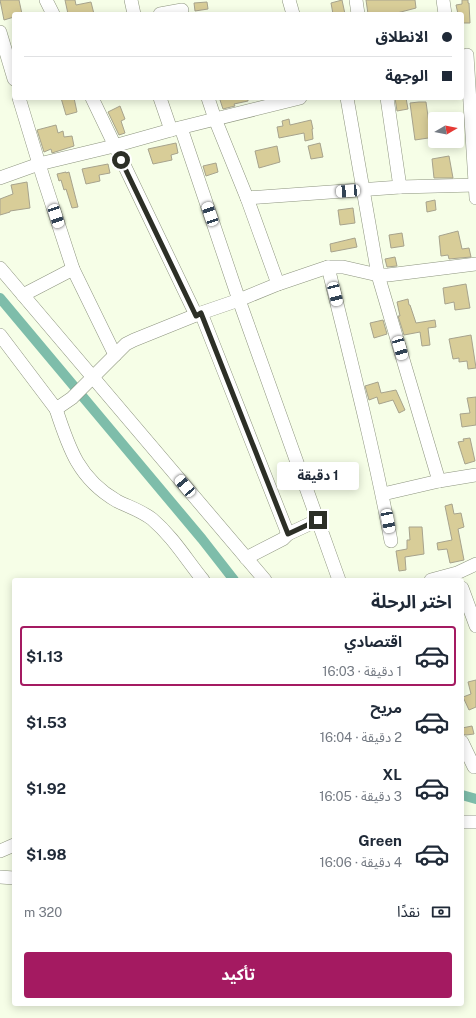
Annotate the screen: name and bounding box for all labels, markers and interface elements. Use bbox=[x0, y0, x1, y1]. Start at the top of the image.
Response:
text: الانطلاق bbox=[376, 28, 428, 45]
text: الوجهة bbox=[385, 67, 428, 84]
north arrow bbox=[428, 112, 464, 148]
map controls bbox=[428, 112, 464, 148]
route start bbox=[112, 151, 130, 169]
car bbox=[336, 184, 360, 198]
car bbox=[200, 201, 220, 227]
car bbox=[47, 203, 65, 229]
car bbox=[326, 281, 344, 307]
car bbox=[391, 335, 409, 361]
callout: 1 دقيقة bbox=[277, 462, 359, 490]
text: 1 دقيقة bbox=[297, 468, 339, 483]
car bbox=[173, 473, 197, 499]
car bbox=[380, 508, 396, 534]
route end bbox=[309, 511, 327, 529]
text: اختر الرحلة bbox=[371, 591, 452, 612]
text: اقتصادي bbox=[344, 633, 402, 650]
icon: car bbox=[414, 638, 450, 674]
text: $1.13 bbox=[26, 648, 63, 665]
text: 1 دقيقة · 16:03 bbox=[322, 664, 402, 679]
text: مريح bbox=[370, 699, 402, 716]
icon: car bbox=[414, 704, 450, 740]
text: $1.53 bbox=[26, 714, 67, 731]
text: 2 دقيقة · 16:04 bbox=[320, 730, 402, 745]
text: XL bbox=[383, 766, 402, 783]
icon: car bbox=[414, 770, 450, 806]
text: $1.92 bbox=[26, 780, 66, 797]
text: 3 دقيقة · 16:05 bbox=[319, 789, 402, 804]
text: Green bbox=[358, 832, 402, 849]
icon: car bbox=[414, 836, 450, 872]
text: $1.98 bbox=[26, 846, 67, 863]
text: 4 دقيقة · 16:06 bbox=[320, 855, 402, 870]
icon: cash bbox=[430, 901, 452, 923]
text: نقدًا bbox=[397, 903, 420, 920]
text: 320 m bbox=[24, 905, 62, 920]
button: تأكيد bbox=[24, 952, 452, 998]

